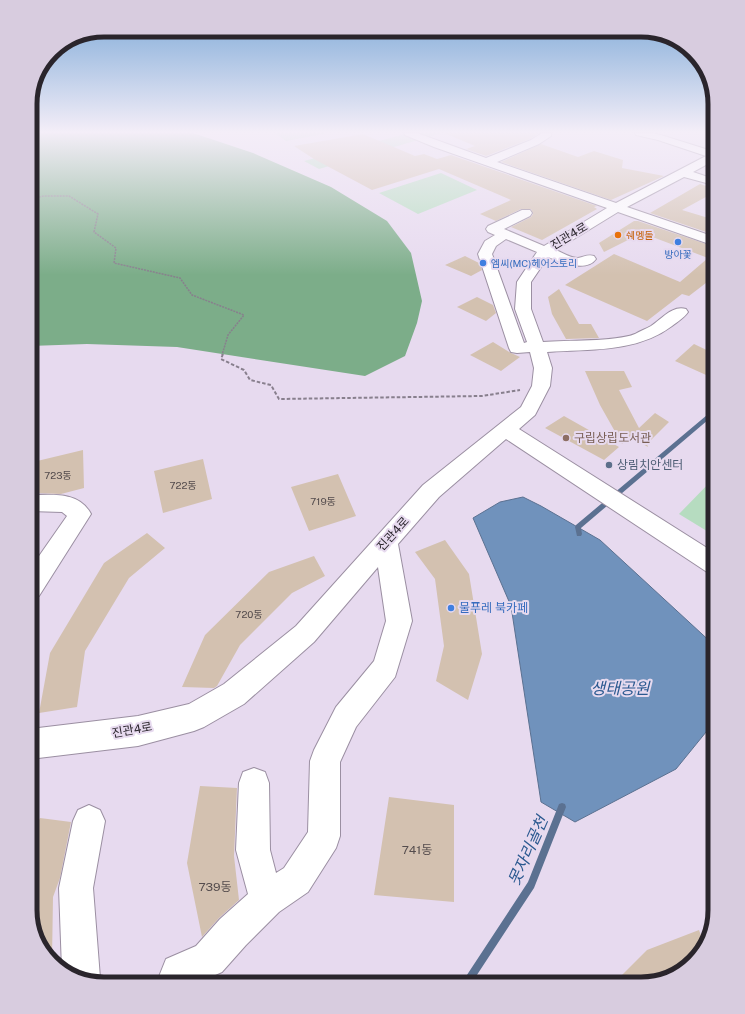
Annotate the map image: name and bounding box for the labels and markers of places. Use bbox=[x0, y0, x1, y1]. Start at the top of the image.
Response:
place label: 쉐멩돌 bbox=[626, 229, 654, 241]
marker: 쉐멩돌 bbox=[613, 230, 623, 240]
marker: 방아꽃 bbox=[673, 237, 683, 247]
place label: 방아꽃 bbox=[664, 248, 692, 260]
place label: 엠씨(MC)헤어스토리 bbox=[491, 257, 577, 269]
marker: 엠씨(MC)헤어스토리 bbox=[478, 258, 488, 268]
place label: 구립상립도서관 bbox=[574, 431, 651, 445]
marker: 구립상립도서관 bbox=[561, 433, 571, 443]
place label: 상림치안센터 bbox=[617, 458, 683, 472]
marker: 상림치안센터 bbox=[604, 460, 614, 470]
place label: 물푸레 북카페 bbox=[459, 601, 528, 615]
marker: 물푸레 북카페 bbox=[446, 603, 456, 613]

